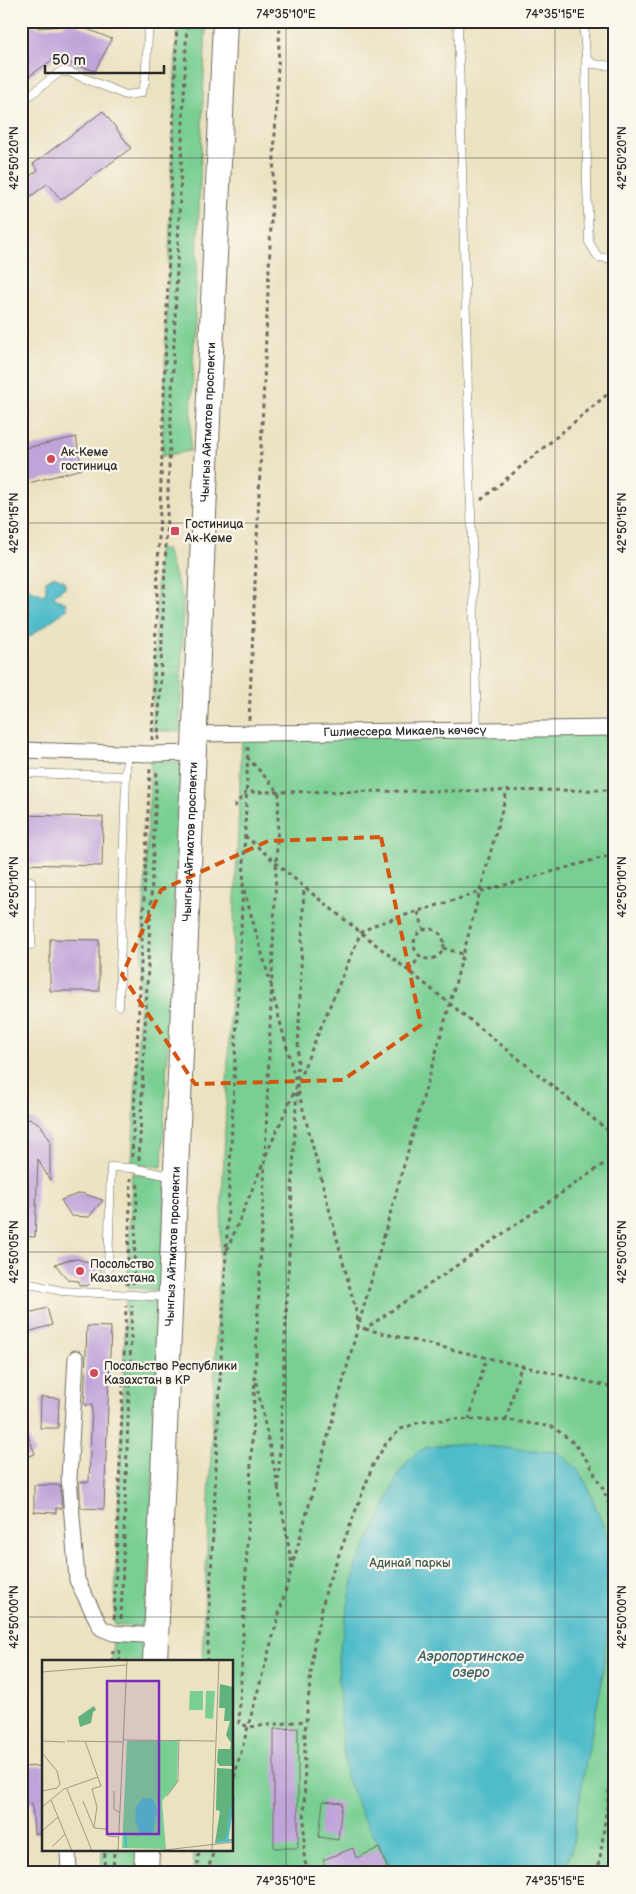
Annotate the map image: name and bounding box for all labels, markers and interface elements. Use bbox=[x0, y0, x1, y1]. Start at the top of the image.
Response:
text: 74°35'10"E bbox=[256, 7, 316, 22]
text: 74°35'15"E bbox=[525, 7, 585, 22]
scale bar bbox=[45, 42, 164, 74]
text: 50 m bbox=[52, 51, 86, 70]
text: 42°50'20"N bbox=[7, 126, 22, 190]
text: 42°50'20"N bbox=[615, 126, 630, 190]
street label: Чынгыз Айтматов проспекти bbox=[197, 342, 219, 502]
place label: Ак-Кеме гостиница bbox=[60, 445, 117, 474]
marker: Ак-Кеме гостиница bbox=[45, 453, 57, 465]
text: 42°50'15"N bbox=[7, 492, 22, 554]
text: 42°50'15"N bbox=[615, 492, 630, 554]
place label: Гостиница Ак-Кеме bbox=[184, 517, 244, 546]
marker: Гостиница Ак-Кеме bbox=[169, 525, 181, 537]
street label: Гшлиессера Микаель көчөсү bbox=[323, 723, 487, 740]
street label: Чынгыз Айтматов проспекти bbox=[180, 762, 201, 922]
text: 42°50'10"N bbox=[7, 856, 22, 918]
text: 42°50'10"N bbox=[615, 856, 630, 918]
street label: Чынгыз Айтматов проспекти bbox=[162, 1166, 184, 1327]
text: 42°50'05"N bbox=[7, 1220, 22, 1284]
text: 42°50'05"N bbox=[615, 1220, 630, 1284]
place label: Посольство Казахстана bbox=[90, 1257, 155, 1286]
marker: Посольство Казахстана bbox=[74, 1265, 86, 1277]
place label: Посольство Республики Казахстан в КР bbox=[104, 1359, 237, 1388]
marker: Посольство Республики Казахстан в КР bbox=[88, 1367, 100, 1379]
park label: Адинай паркы bbox=[368, 1556, 451, 1571]
text: 42°50'00"N bbox=[7, 1585, 22, 1649]
text: 42°50'00"N bbox=[615, 1585, 630, 1649]
water label: Аэропортинское озеро bbox=[417, 1648, 524, 1681]
inset map bbox=[42, 1660, 234, 1852]
text: 74°35'10"E bbox=[256, 1874, 316, 1889]
text: 74°35'15"E bbox=[525, 1874, 585, 1889]

